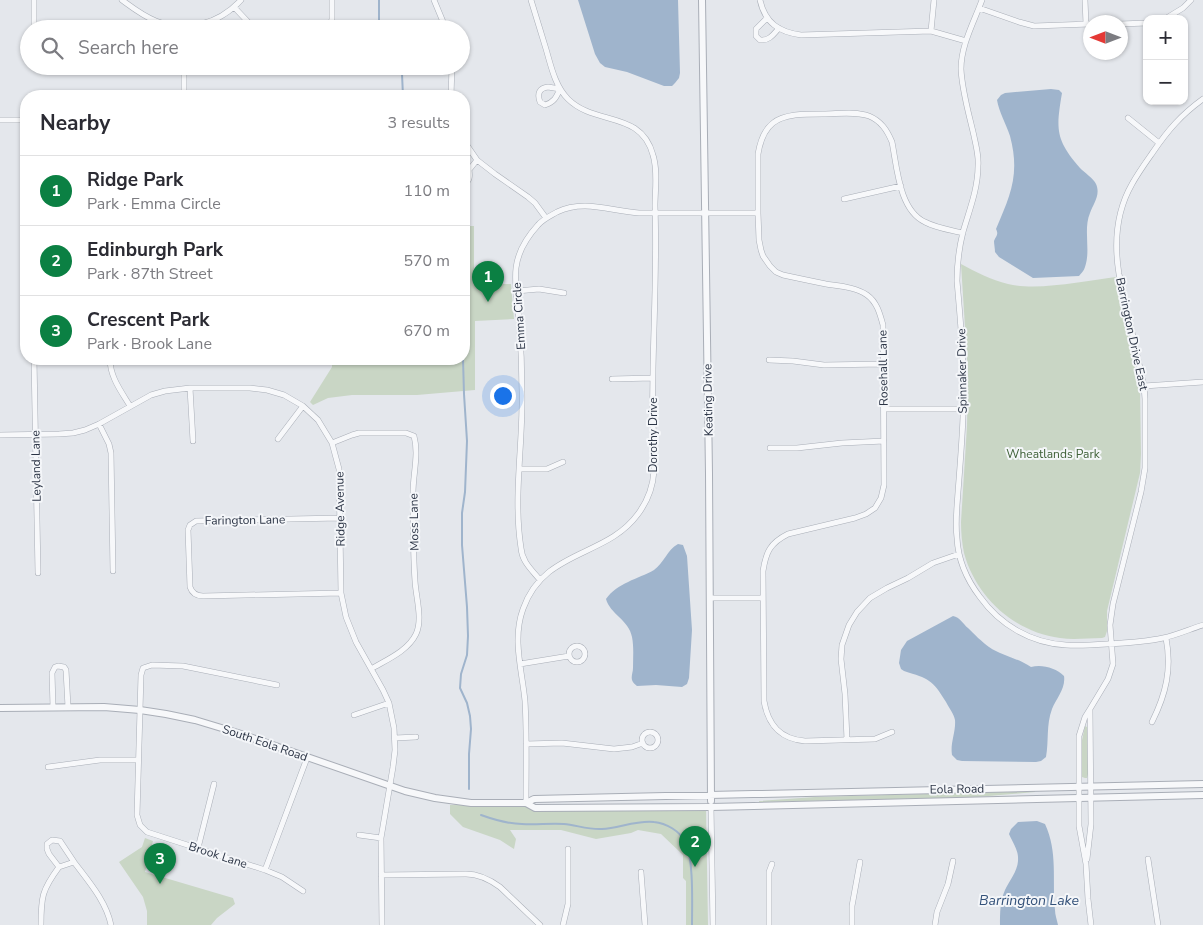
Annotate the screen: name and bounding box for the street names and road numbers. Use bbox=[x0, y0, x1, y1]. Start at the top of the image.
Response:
street label: Barrington Drive East bbox=[1112, 276, 1152, 393]
street label: Emma Circle bbox=[509, 282, 529, 350]
street label: Spinnaker Drive bbox=[953, 328, 971, 414]
street label: Rosehall Lane bbox=[874, 330, 892, 406]
street label: Keating Drive bbox=[699, 364, 717, 436]
street label: Dorothy Drive bbox=[645, 397, 661, 473]
street label: Leyland Lane bbox=[27, 430, 45, 502]
street label: Ridge Avenue bbox=[331, 471, 349, 547]
street label: Moss Lane bbox=[405, 493, 423, 551]
street label: Farington Lane bbox=[205, 511, 285, 529]
street label: South Eola Road bbox=[220, 721, 310, 765]
street label: Eola Road bbox=[930, 781, 984, 797]
street label: Brook Lane bbox=[187, 838, 249, 872]

